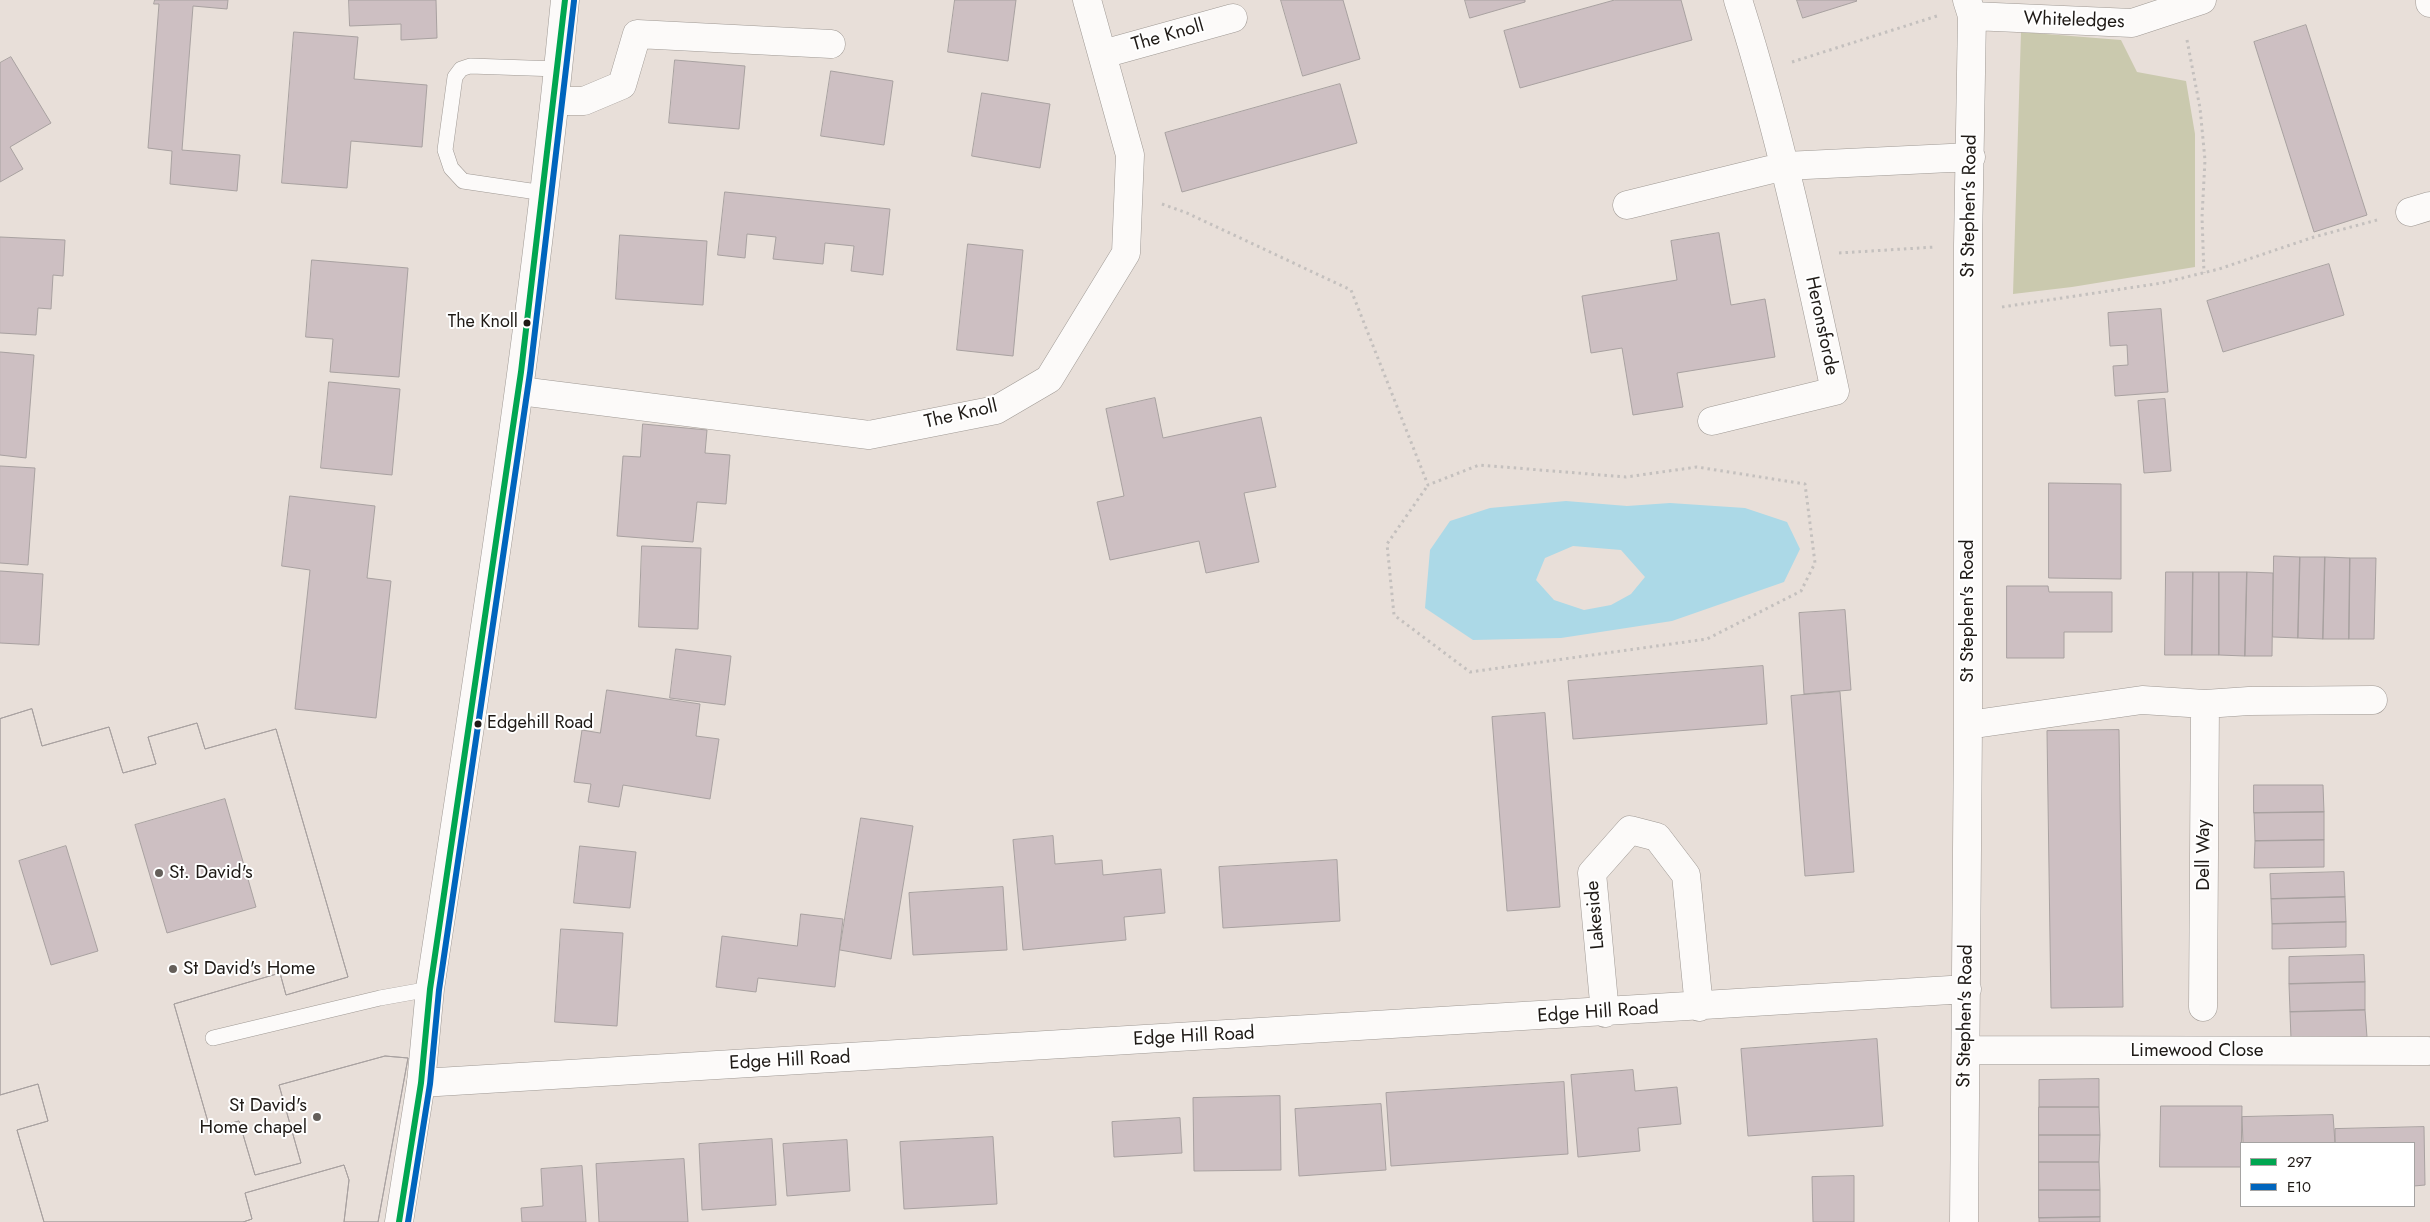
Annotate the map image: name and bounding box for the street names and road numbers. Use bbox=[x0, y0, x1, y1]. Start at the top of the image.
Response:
street label: Whiteledges bbox=[2023, 8, 2125, 34]
street label: The Knoll bbox=[1129, 15, 1207, 57]
street label: St Stephen's Road bbox=[1957, 134, 1983, 278]
street label: Heronsforde bbox=[1799, 274, 1843, 378]
street label: The Knoll bbox=[922, 396, 1000, 434]
street label: St Stephen's Road bbox=[1957, 539, 1979, 683]
street label: Dell Way bbox=[2193, 819, 2215, 891]
street label: Lakeside bbox=[1582, 880, 1610, 950]
street label: St Stephen's Road bbox=[1953, 944, 1979, 1088]
street label: Edge Hill Road bbox=[1537, 997, 1659, 1029]
street label: Edge Hill Road bbox=[1133, 1022, 1255, 1052]
street label: Limewood Close bbox=[2131, 1040, 2263, 1062]
street label: Edge Hill Road bbox=[729, 1046, 851, 1076]

